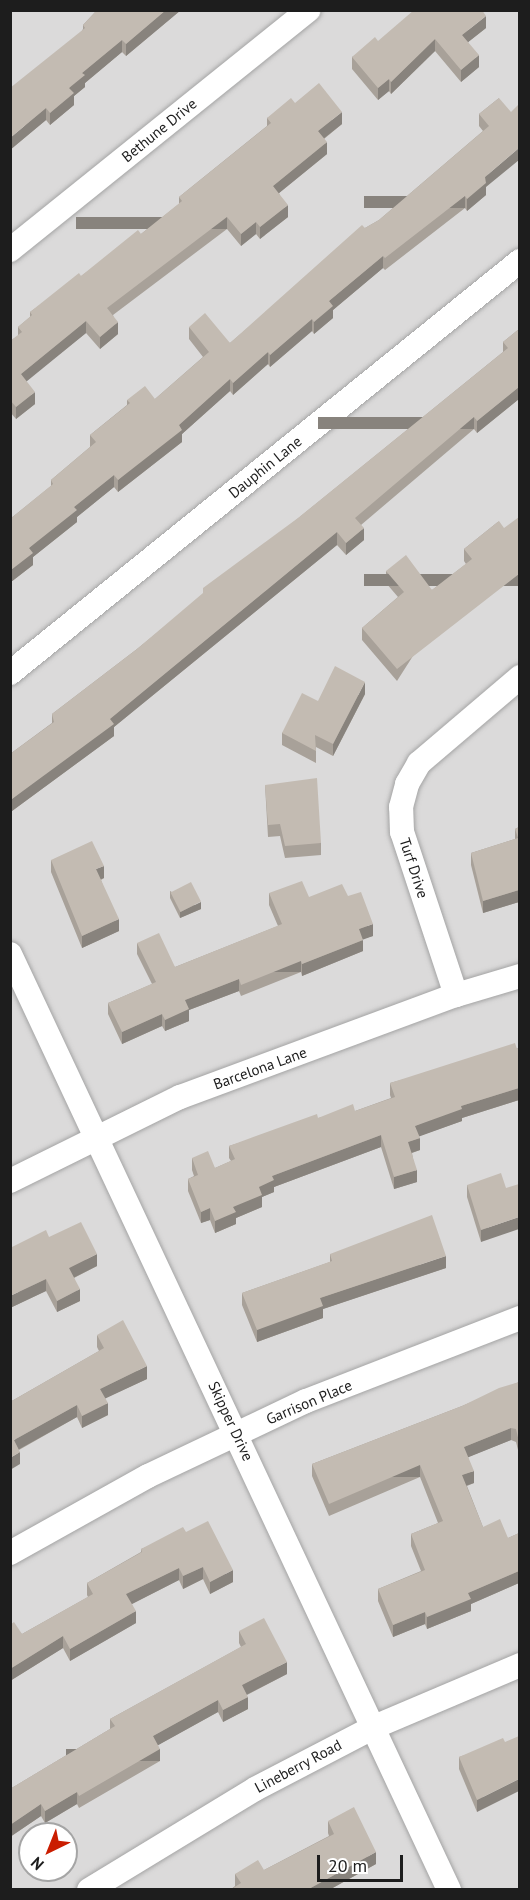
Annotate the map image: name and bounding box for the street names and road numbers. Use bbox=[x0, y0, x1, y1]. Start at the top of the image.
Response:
street label: Bethune Drive bbox=[118, 94, 200, 166]
street label: Dauphin Lane bbox=[225, 432, 305, 502]
street label: Turf Drive bbox=[396, 836, 432, 900]
street label: Barcelona Lane bbox=[211, 1043, 309, 1093]
street label: Garrison Place bbox=[263, 1376, 355, 1428]
street label: Skipper Drive bbox=[205, 1378, 257, 1464]
street label: Lineberry Road bbox=[251, 1735, 345, 1797]

